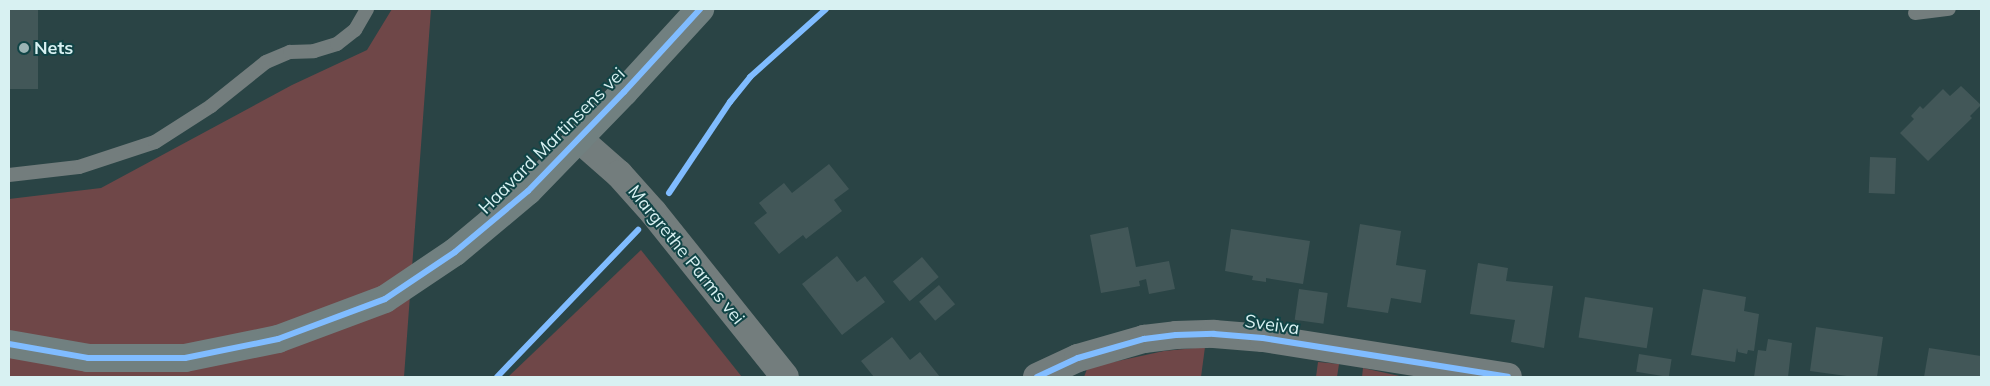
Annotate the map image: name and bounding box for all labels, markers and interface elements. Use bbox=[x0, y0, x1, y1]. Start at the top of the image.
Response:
place label: Nets bbox=[34, 37, 73, 59]
marker: Nets bbox=[18, 42, 30, 54]
street label: Haavard Martinsens vei bbox=[474, 63, 630, 219]
street label: Margrethe Parms vei bbox=[623, 181, 749, 329]
street label: Sveiva bbox=[1243, 310, 1301, 340]

